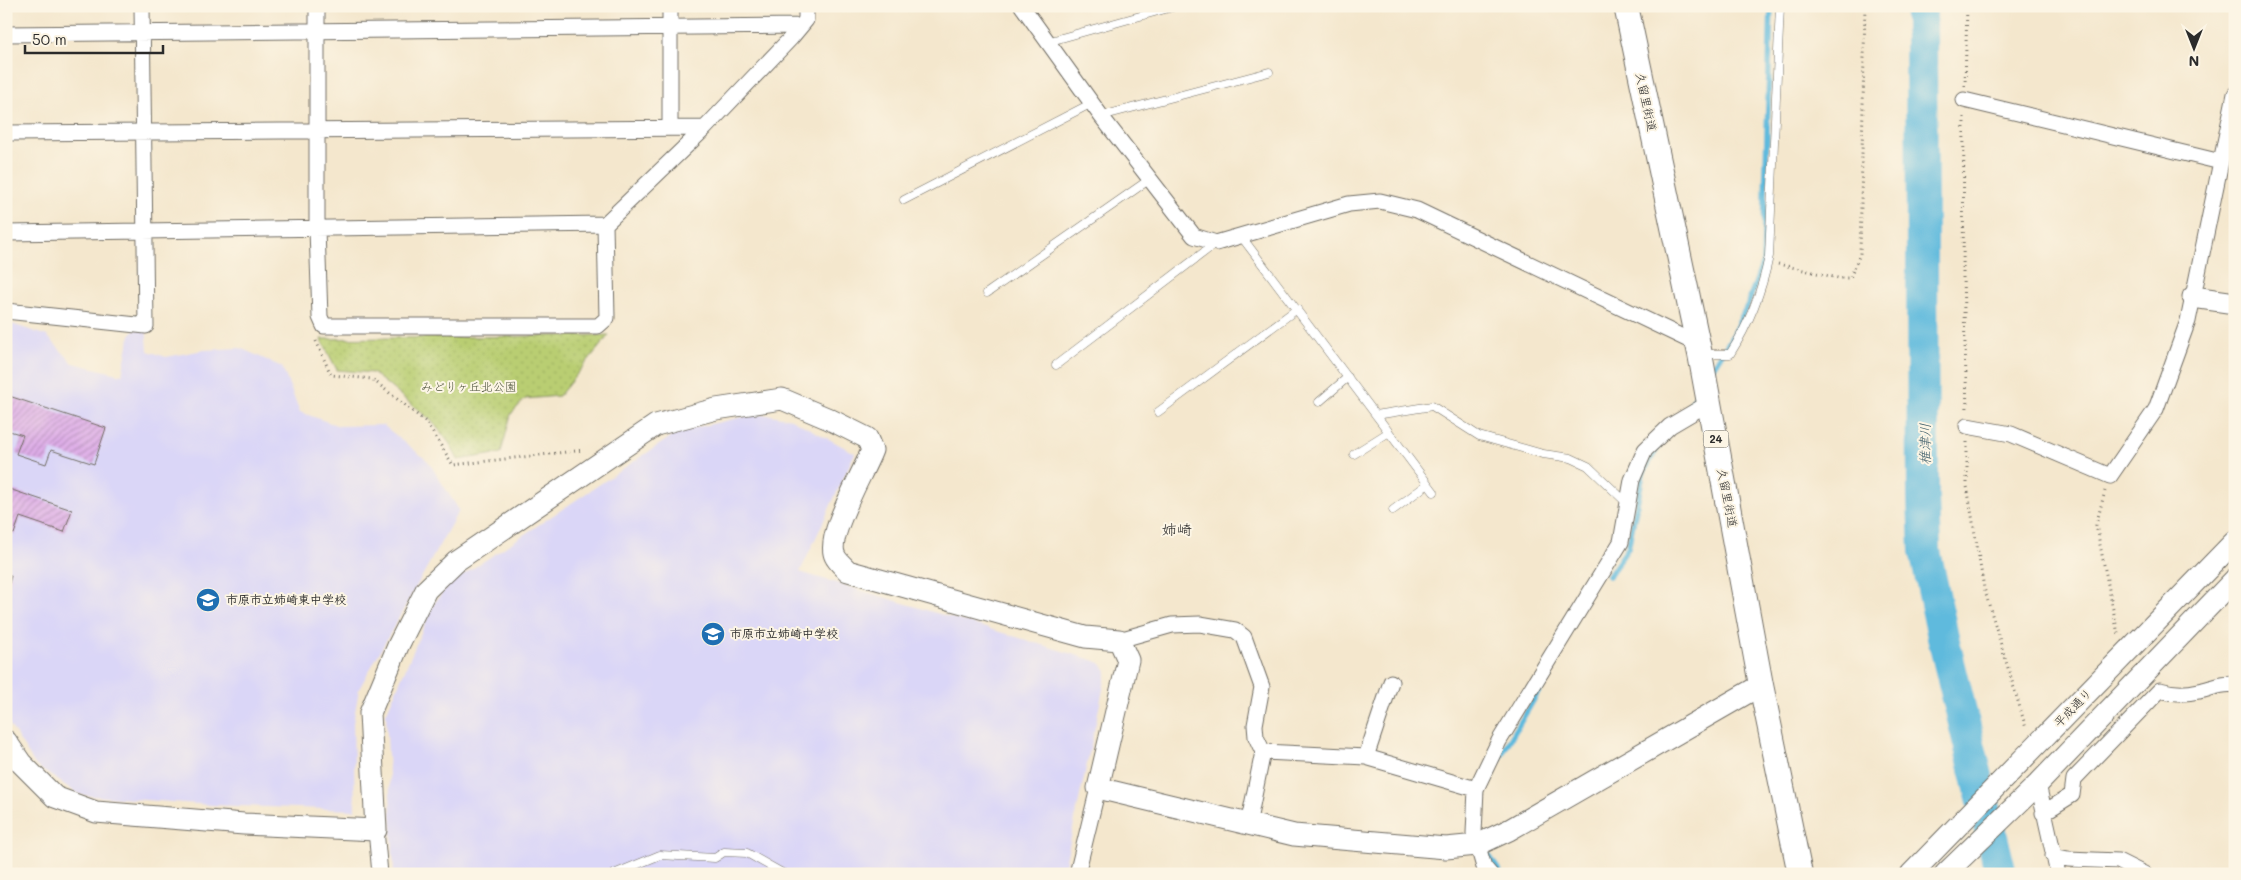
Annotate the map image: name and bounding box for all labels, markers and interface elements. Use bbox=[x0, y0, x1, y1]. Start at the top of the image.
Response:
scale bar bbox=[25, 22, 162, 54]
north arrow bbox=[2168, 22, 2218, 72]
text: 50 m bbox=[32, 29, 67, 49]
text: N bbox=[2189, 52, 2199, 71]
street label: 久留里街道 bbox=[1633, 71, 1661, 133]
park label: みどりヶ丘北公園 bbox=[421, 378, 517, 394]
water label: 椎津川 bbox=[1915, 423, 1934, 465]
road number: 24 bbox=[1704, 430, 1728, 448]
street label: 久留里街道 bbox=[1714, 467, 1742, 529]
district label: 姉崎 bbox=[1162, 519, 1192, 539]
school or university icon: 市原市立姉崎東中学校 bbox=[195, 587, 221, 613]
place label: 市原市立姉崎東中学校 bbox=[226, 591, 346, 607]
school or university icon: 市原市立姉崎中学校 bbox=[700, 621, 726, 647]
place label: 市原市立姉崎中学校 bbox=[730, 625, 838, 641]
street label: 平成通り bbox=[2050, 684, 2095, 730]

